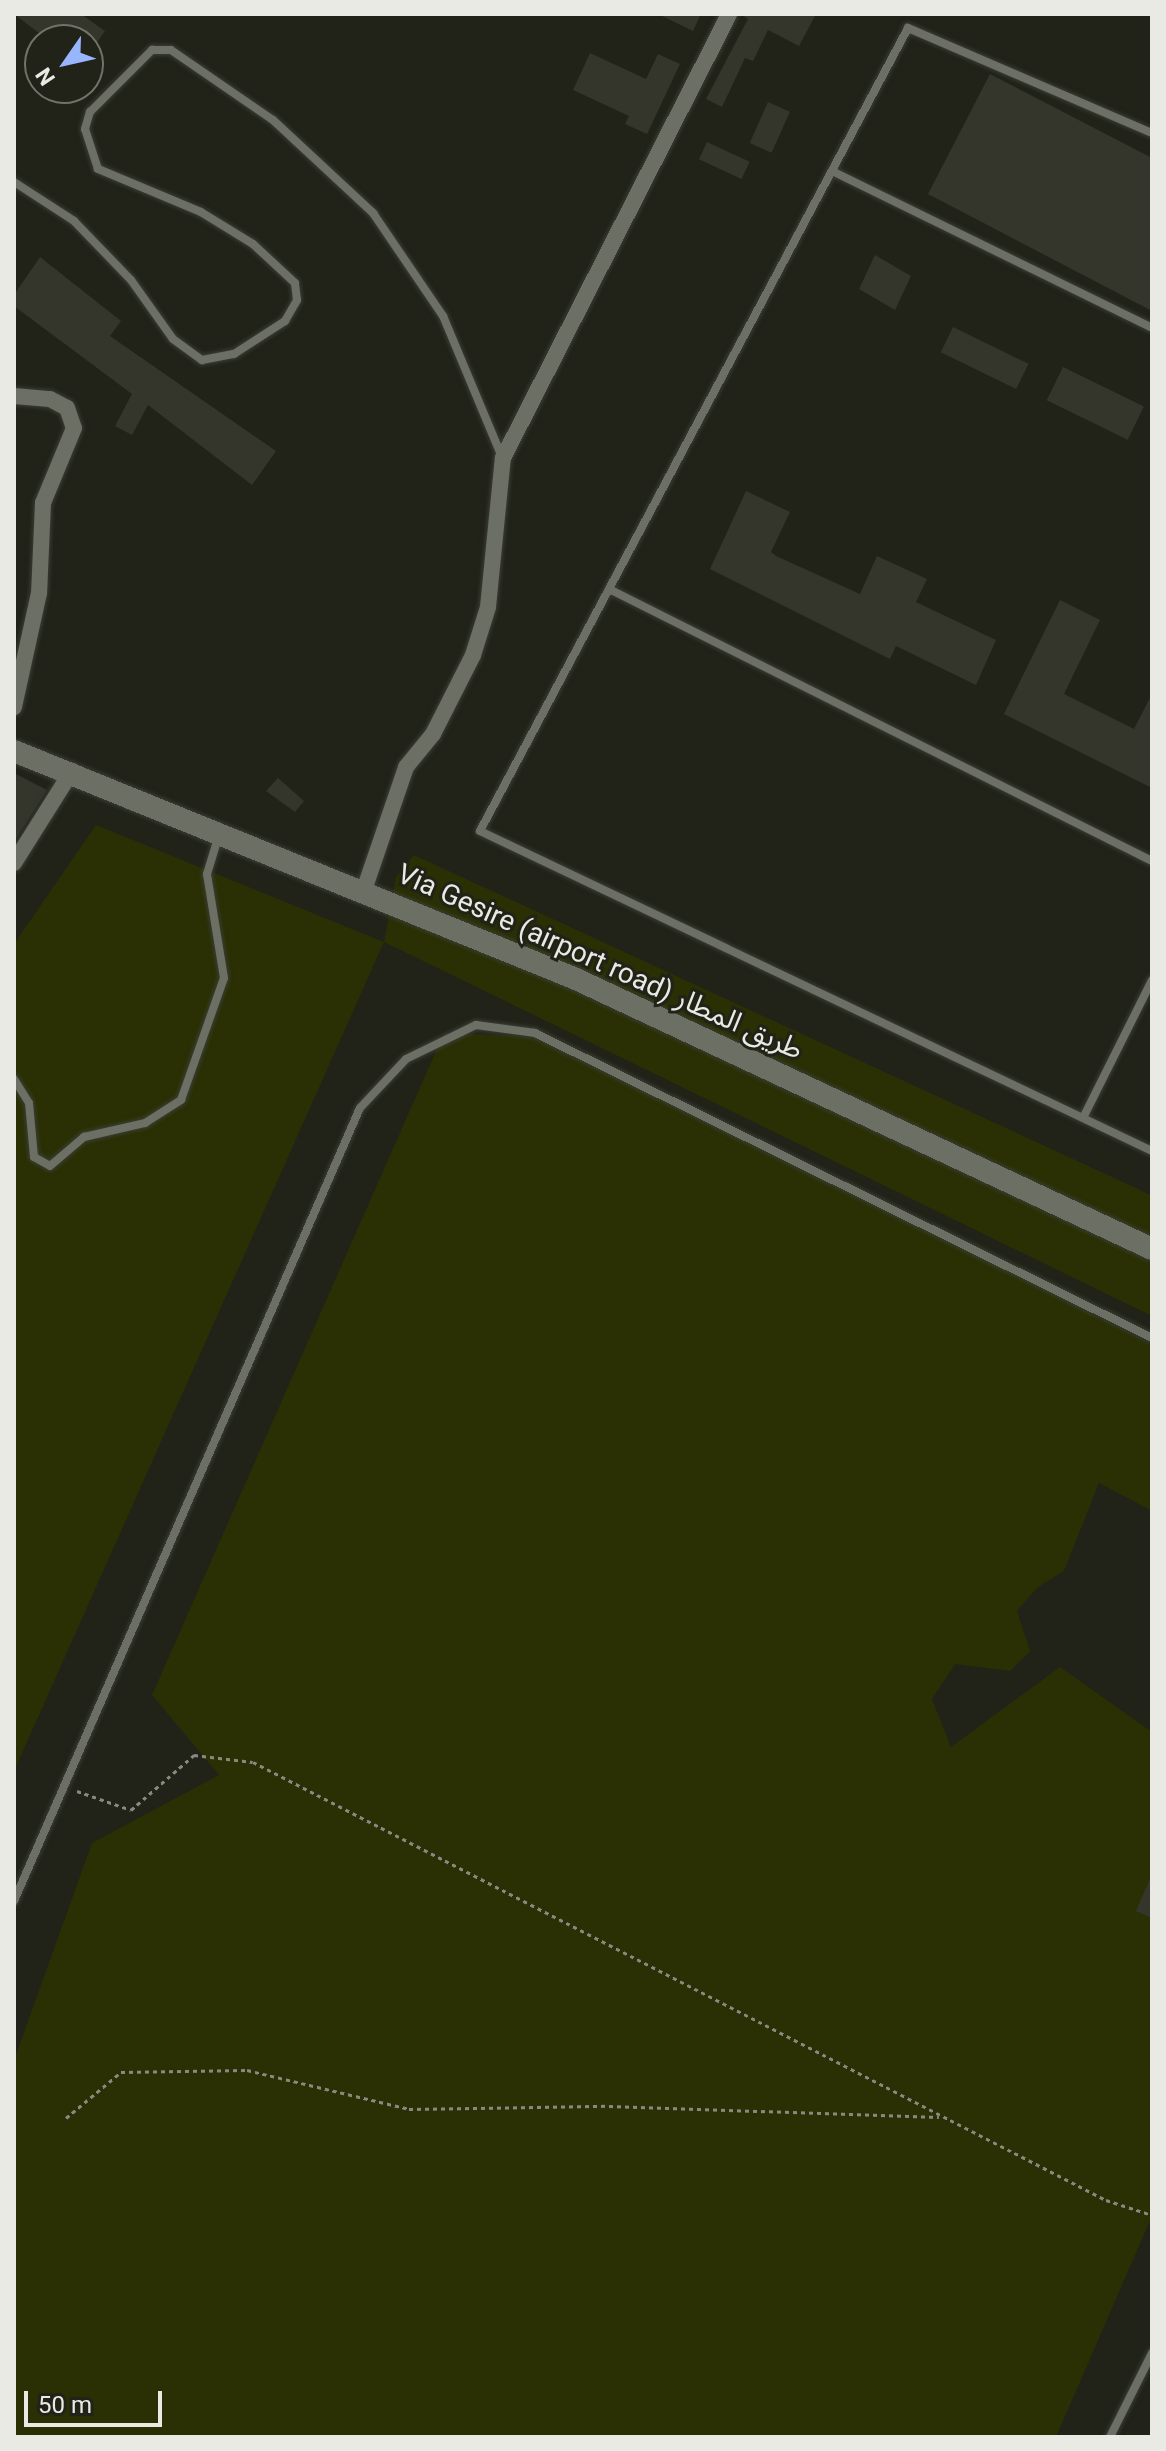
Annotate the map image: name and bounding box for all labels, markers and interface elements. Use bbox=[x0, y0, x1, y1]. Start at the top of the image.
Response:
north arrow bbox=[24, 24, 104, 104]
text: N bbox=[31, 63, 60, 90]
street label: Via Gesire (airport road) طريق المطار bbox=[392, 857, 808, 1067]
scale bar bbox=[28, 2375, 166, 2425]
text: 50 m bbox=[38, 2391, 92, 2419]

